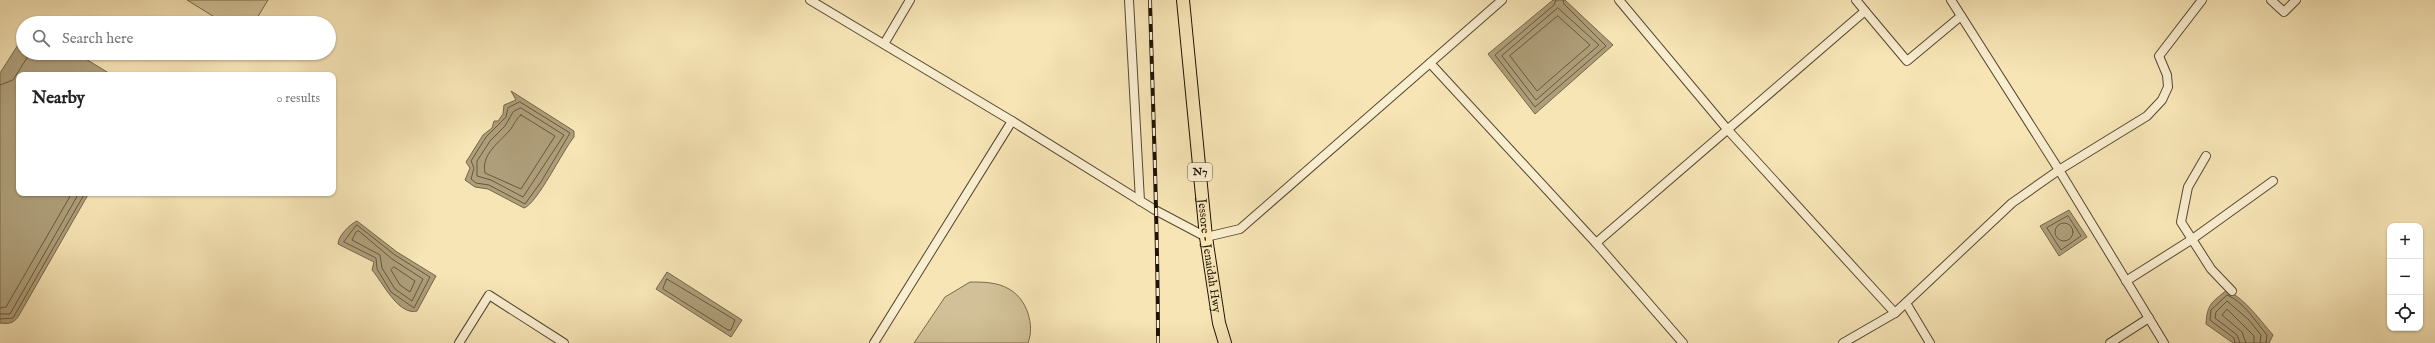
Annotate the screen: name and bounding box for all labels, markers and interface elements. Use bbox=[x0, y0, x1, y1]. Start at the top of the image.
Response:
search box bbox=[16, 16, 336, 60]
icon: search bbox=[30, 27, 52, 49]
text: Search here bbox=[62, 29, 133, 48]
text: Nearby bbox=[32, 88, 85, 109]
text: 0 results bbox=[276, 90, 320, 107]
road number: N7 bbox=[1188, 163, 1212, 181]
street label: Jessore - Jenaidah Hwy bbox=[1194, 196, 1225, 314]
map controls bbox=[2387, 223, 2423, 331]
button: + bbox=[2387, 223, 2423, 259]
button: − bbox=[2387, 259, 2423, 295]
button: locate bbox=[2387, 295, 2423, 331]

